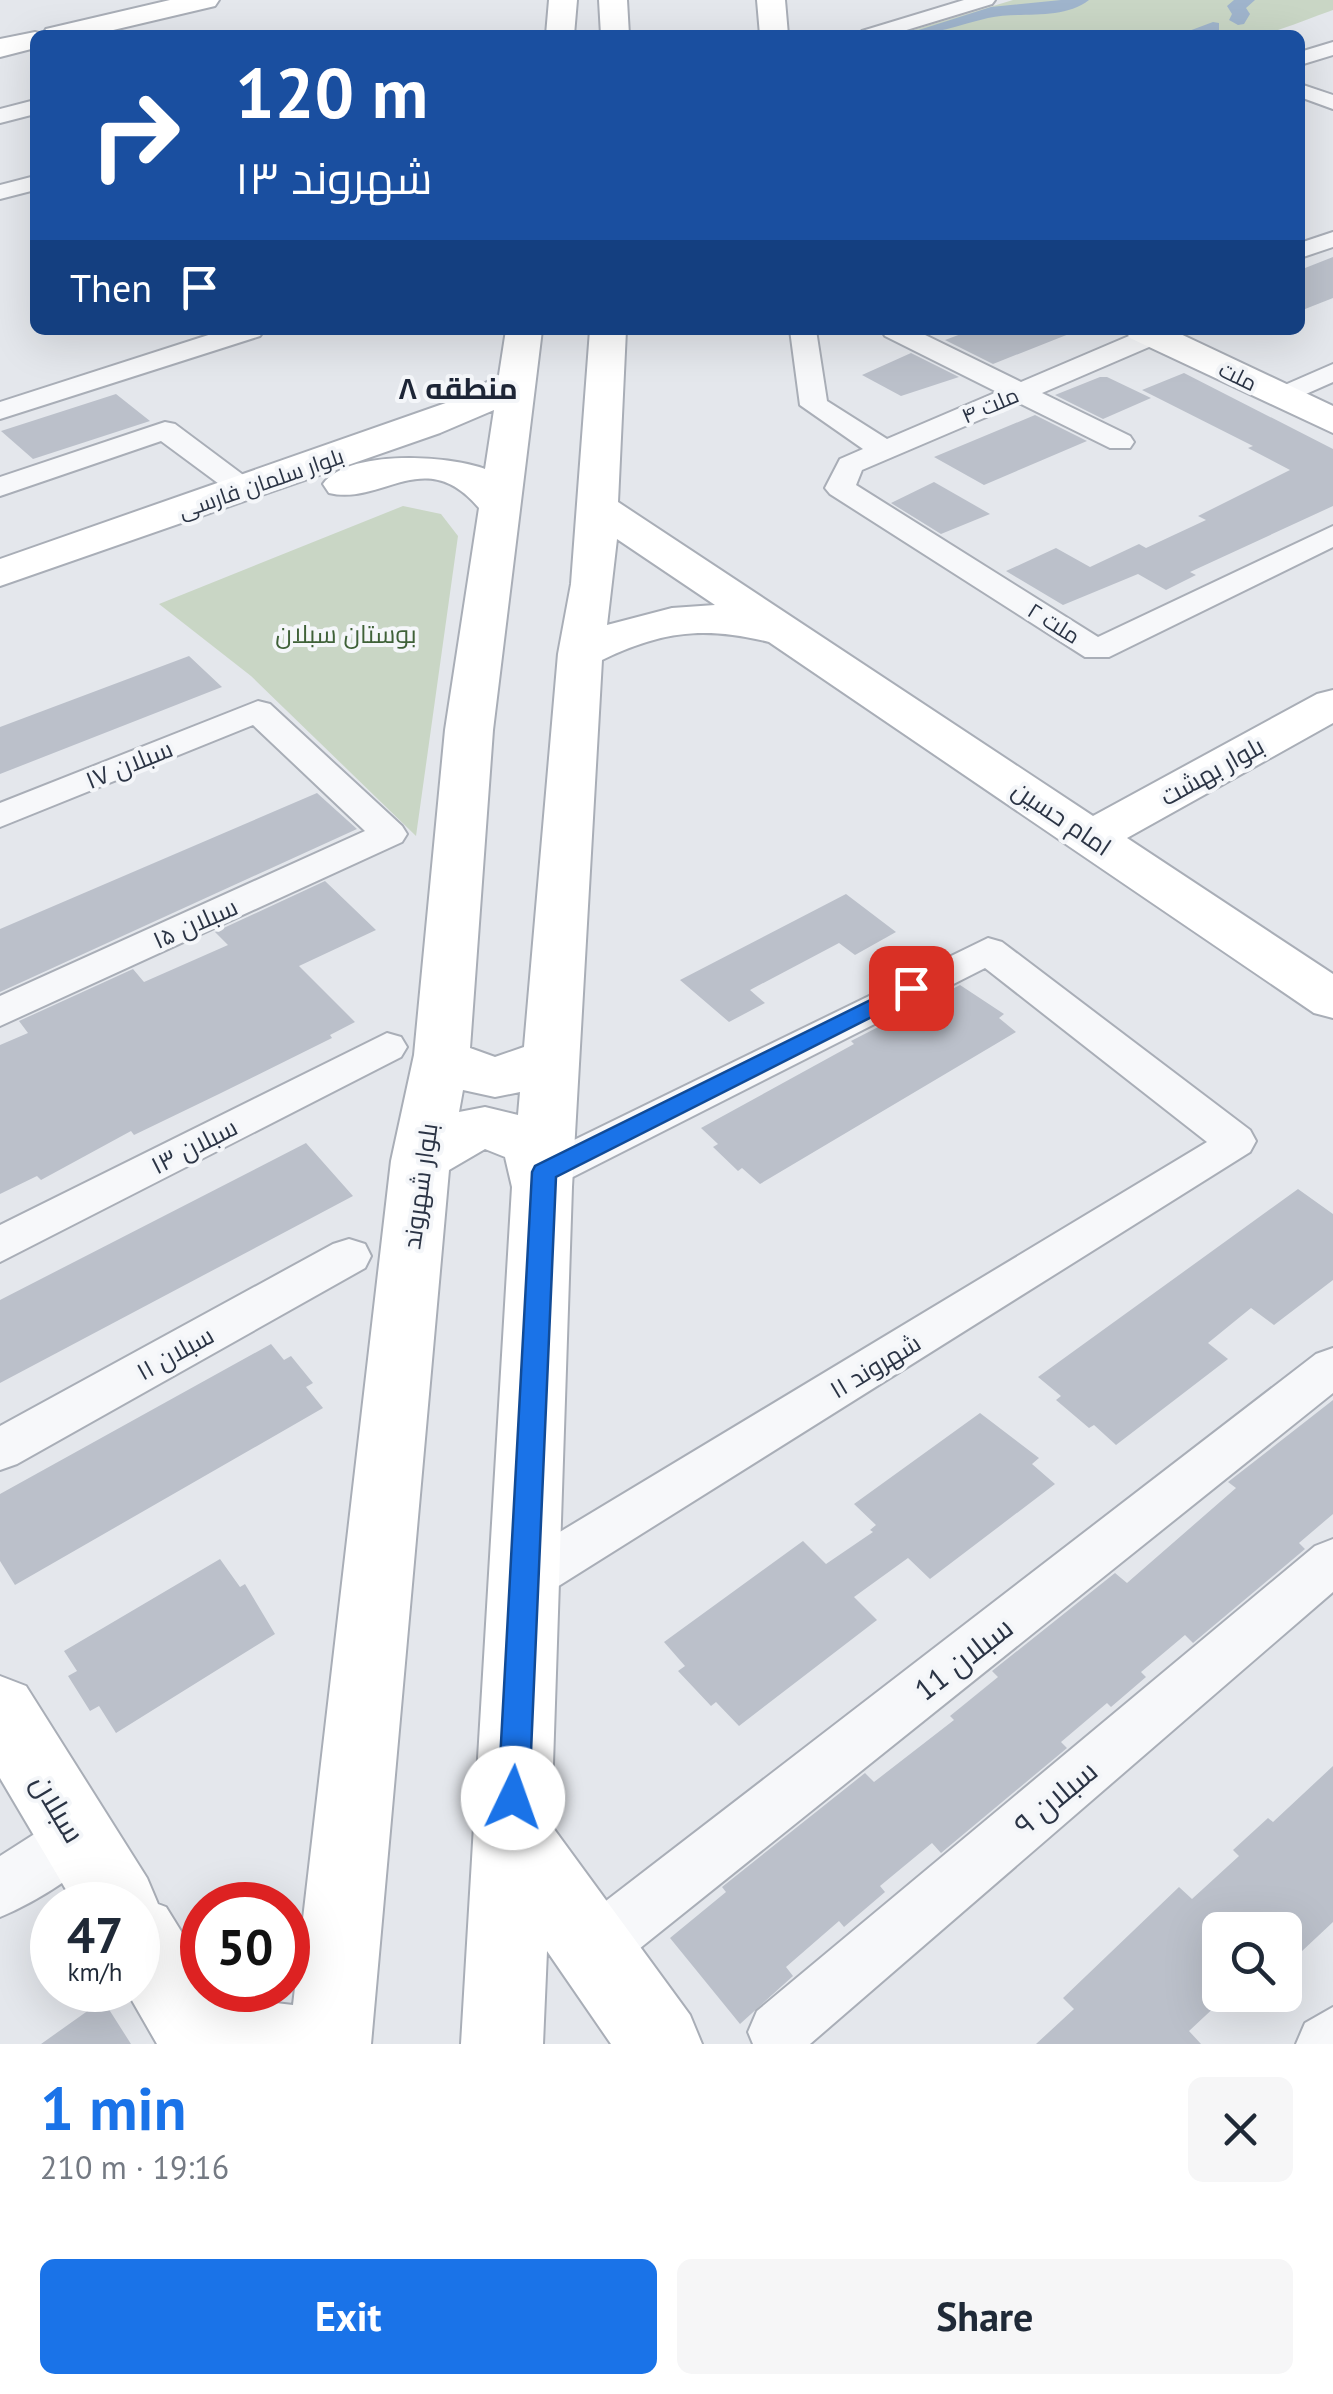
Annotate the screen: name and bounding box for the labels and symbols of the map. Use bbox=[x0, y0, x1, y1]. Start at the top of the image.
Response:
street label: ملت bbox=[1214, 355, 1262, 397]
district label: منطقه ۸ bbox=[398, 368, 518, 407]
street label: ملت ۴ bbox=[957, 381, 1023, 429]
street label: بلوار سلمان فارسی bbox=[175, 442, 347, 524]
street label: ملت ۲ bbox=[1023, 596, 1085, 650]
park label: بوستان سبلان bbox=[275, 618, 417, 650]
street label: بلوار بهشت bbox=[1154, 729, 1270, 813]
street label: سبلان ۱۷ bbox=[81, 732, 177, 796]
street label: امام حسین bbox=[1005, 773, 1118, 864]
street label: سبلان ۱۵ bbox=[148, 890, 242, 956]
pin bbox=[869, 946, 954, 1031]
street label: سبلان ۱۳ bbox=[145, 1111, 243, 1181]
street label: بلوار شهروند bbox=[395, 1121, 445, 1251]
street label: سبلان ۱۱ bbox=[131, 1319, 219, 1387]
street label: شهروند ۱۱ bbox=[824, 1326, 926, 1406]
street label: سبلان 11 bbox=[906, 1607, 1020, 1709]
position arrow bbox=[461, 1746, 565, 1850]
street label: سبلان ۹ bbox=[1005, 1751, 1105, 1843]
street label: سبلان bbox=[23, 1766, 95, 1850]
speed limit sign: 50 bbox=[180, 1882, 310, 2012]

